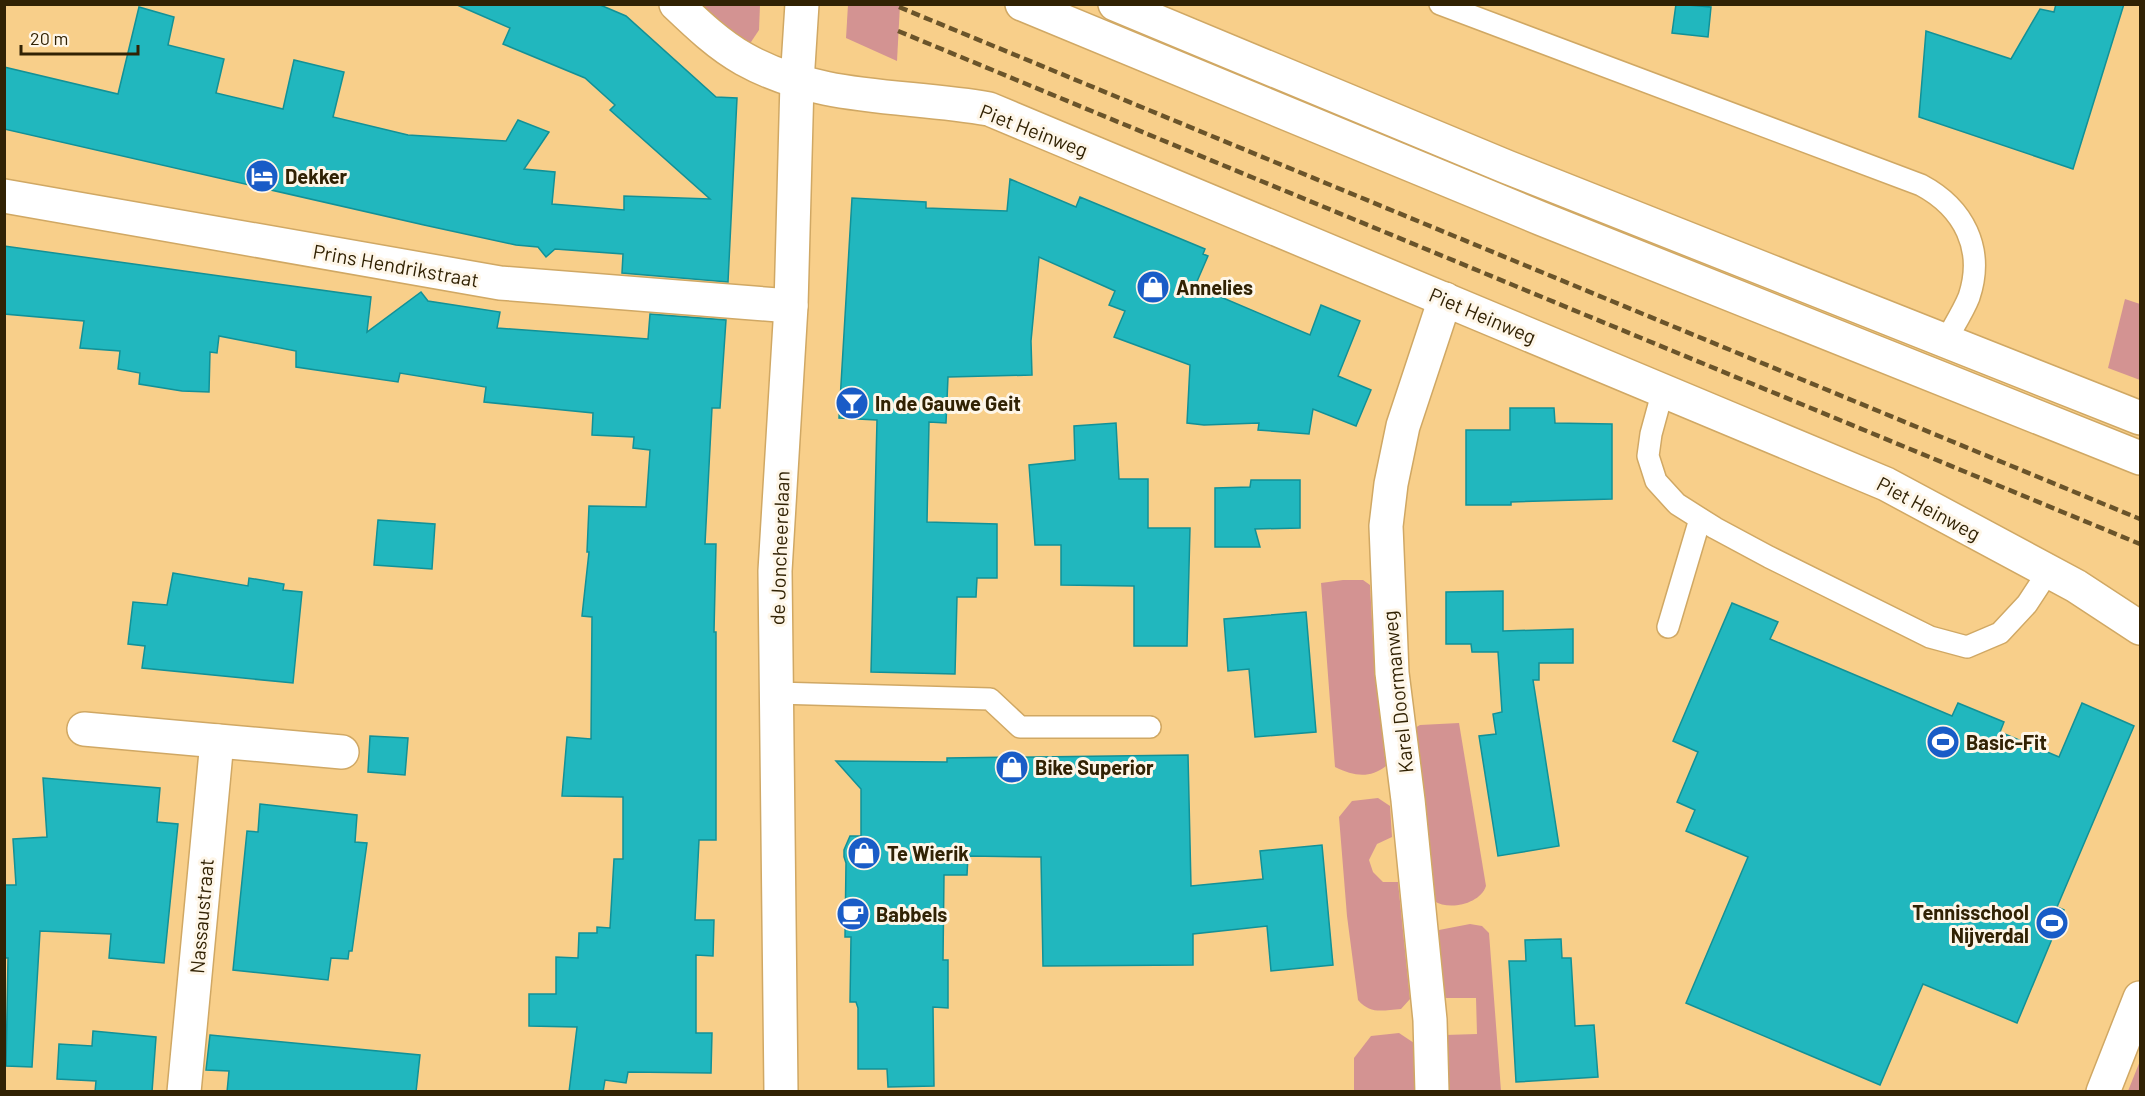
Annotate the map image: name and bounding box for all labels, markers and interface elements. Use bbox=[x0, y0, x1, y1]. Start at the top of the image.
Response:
scale bar bbox=[21, 18, 138, 56]
text: 20 m bbox=[30, 27, 68, 49]
street label: Piet Heinweg bbox=[977, 98, 1091, 162]
hotel icon: Dekker bbox=[244, 158, 280, 194]
place label: Dekker bbox=[285, 164, 348, 188]
street label: Prins Hendrikstraat bbox=[311, 239, 481, 291]
shop icon: Annelies bbox=[1135, 269, 1171, 305]
place label: Annelies bbox=[1176, 275, 1253, 299]
street label: Piet Heinweg bbox=[1426, 282, 1540, 348]
bar icon: In de Gauwe Geit bbox=[834, 385, 870, 421]
place label: In de Gauwe Geit bbox=[875, 391, 1021, 415]
street label: de Joncheerelaan bbox=[764, 470, 794, 626]
street label: Piet Heinweg bbox=[1873, 471, 1985, 545]
street label: Karel Doormanweg bbox=[1377, 610, 1417, 774]
sports icon: Basic-Fit bbox=[1925, 724, 1961, 760]
place label: Basic-Fit bbox=[1966, 730, 2047, 754]
shop icon: Bike Superior bbox=[994, 749, 1030, 785]
place label: Bike Superior bbox=[1035, 755, 1154, 779]
shop icon: Te Wierik bbox=[846, 835, 882, 871]
place label: Te Wierik bbox=[887, 841, 969, 865]
street label: Nassaustraat bbox=[184, 857, 218, 975]
cafe icon: Babbels bbox=[835, 896, 871, 932]
place label: Tennisschool Nijverdal bbox=[1912, 900, 2029, 947]
place label: Babbels bbox=[876, 902, 947, 926]
sports icon: Tennisschool Nijverdal bbox=[2034, 905, 2070, 941]

